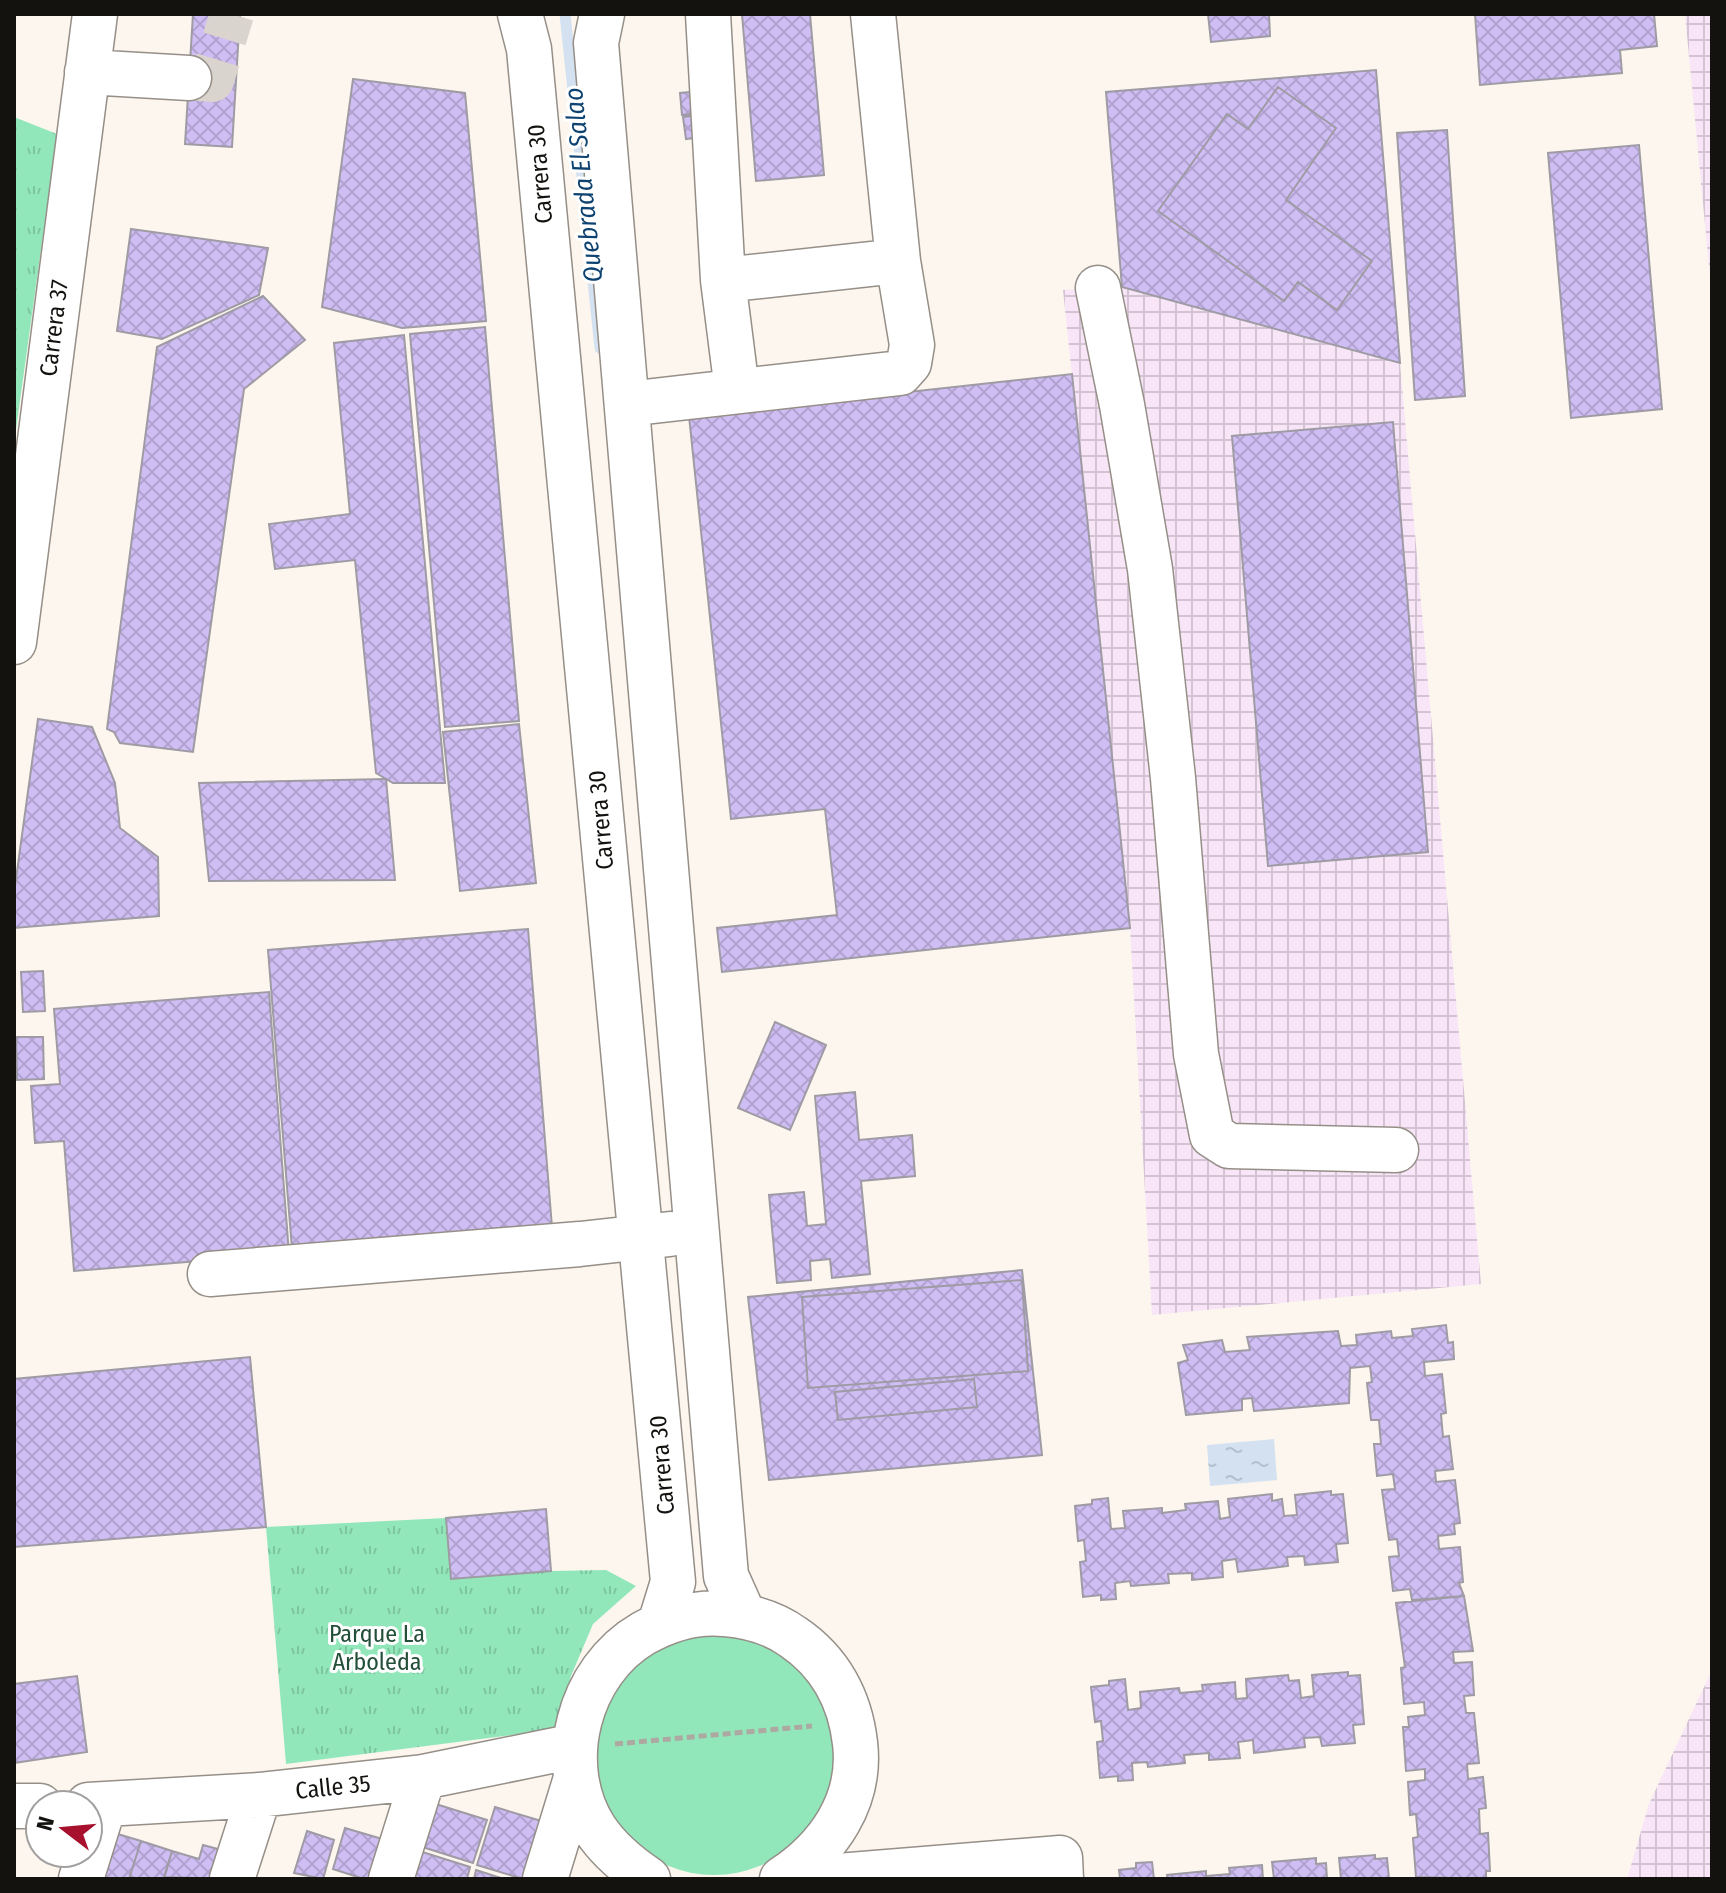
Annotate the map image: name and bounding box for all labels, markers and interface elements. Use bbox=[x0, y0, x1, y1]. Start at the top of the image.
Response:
water label: Quebrada El Salao bbox=[558, 86, 609, 284]
street label: Carrera 30 bbox=[522, 123, 558, 225]
street label: Carrera 37 bbox=[34, 278, 74, 378]
street label: Carrera 30 bbox=[583, 769, 619, 871]
street label: Carrera 30 bbox=[644, 1414, 680, 1516]
park label: Parque La Arboleda bbox=[329, 1620, 425, 1676]
street label: Calle 35 bbox=[294, 1769, 372, 1805]
north arrow bbox=[24, 1789, 104, 1869]
text: N bbox=[30, 1814, 60, 1834]

